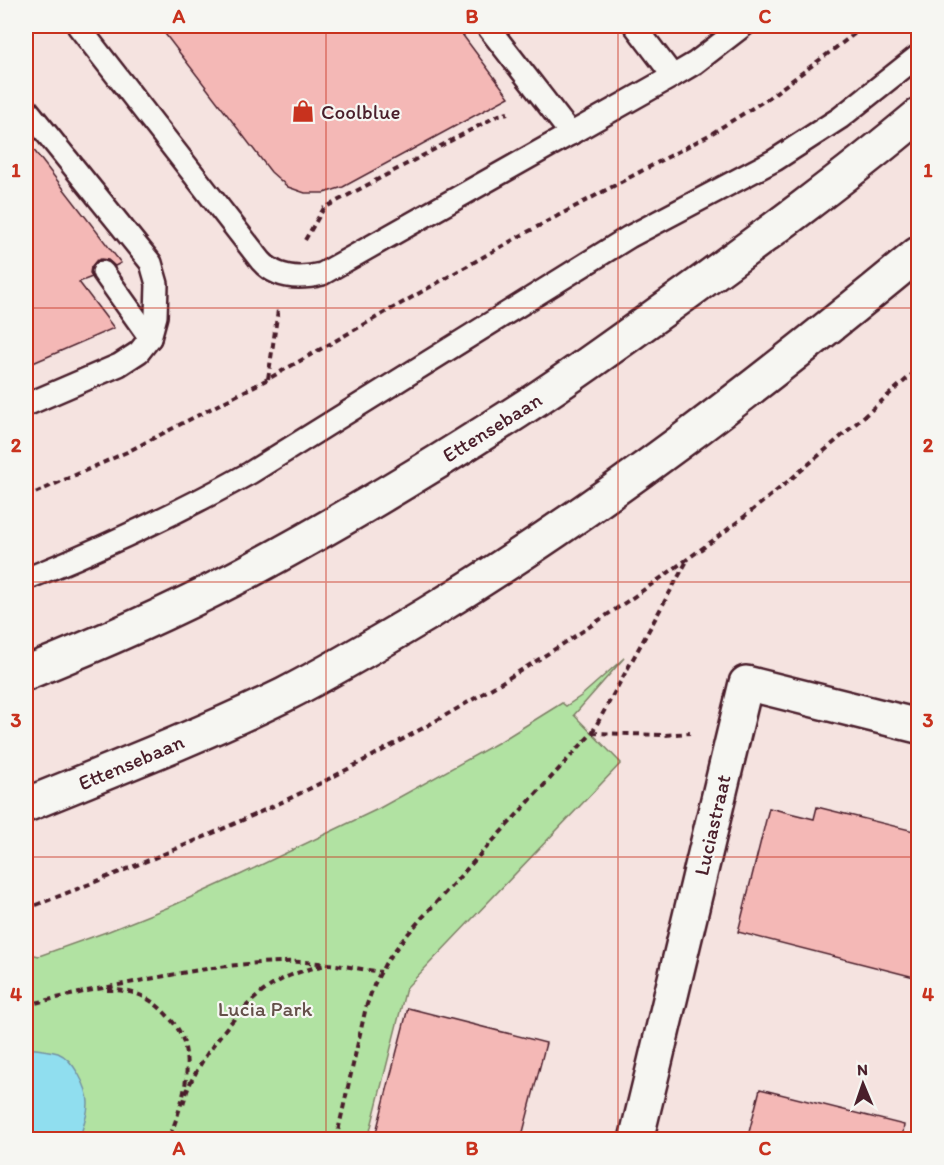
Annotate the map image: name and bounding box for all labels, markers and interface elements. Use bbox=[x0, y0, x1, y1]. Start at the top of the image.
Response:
text: A bbox=[172, 4, 186, 28]
text: B bbox=[466, 4, 479, 28]
text: C bbox=[759, 4, 772, 28]
shop icon: Coolblue bbox=[290, 98, 316, 124]
place label: Coolblue bbox=[321, 99, 400, 124]
text: 1 bbox=[11, 158, 21, 182]
text: 1 bbox=[923, 158, 933, 182]
street label: Ettensebaan bbox=[438, 387, 546, 467]
text: 2 bbox=[11, 433, 22, 457]
text: 2 bbox=[923, 433, 934, 457]
text: 3 bbox=[11, 708, 22, 732]
text: 3 bbox=[923, 708, 934, 732]
street label: Ettensebaan bbox=[74, 728, 188, 795]
street label: Luciastraat bbox=[688, 772, 736, 878]
text: 4 bbox=[10, 982, 22, 1006]
text: 4 bbox=[922, 982, 934, 1006]
park label: Lucia Park bbox=[218, 996, 312, 1021]
north arrow bbox=[833, 1054, 893, 1114]
text: N bbox=[857, 1060, 868, 1079]
text: A bbox=[172, 1136, 186, 1160]
text: B bbox=[466, 1136, 479, 1160]
text: C bbox=[759, 1136, 772, 1160]

